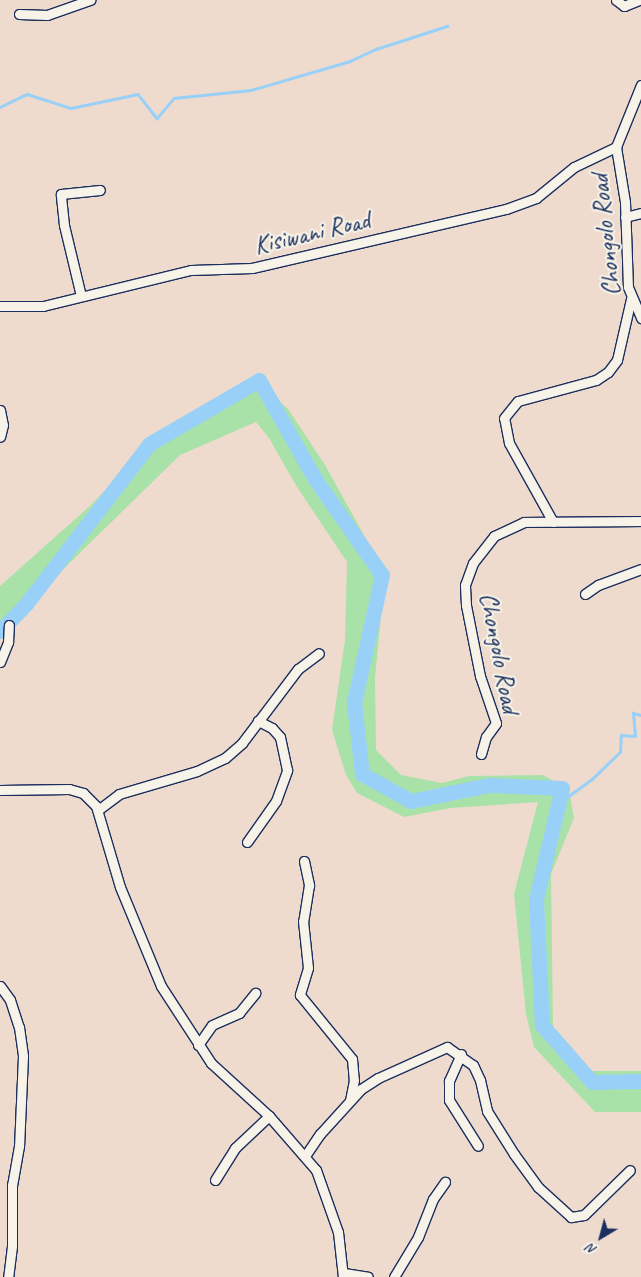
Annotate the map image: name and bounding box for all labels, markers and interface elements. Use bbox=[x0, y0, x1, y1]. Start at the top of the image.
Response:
street label: Chongolo Road bbox=[585, 173, 627, 297]
street label: Kisiwani Road bbox=[251, 205, 373, 261]
street label: Chongolo Road bbox=[473, 590, 525, 716]
north arrow bbox=[576, 1212, 626, 1262]
text: N bbox=[583, 1240, 600, 1259]

